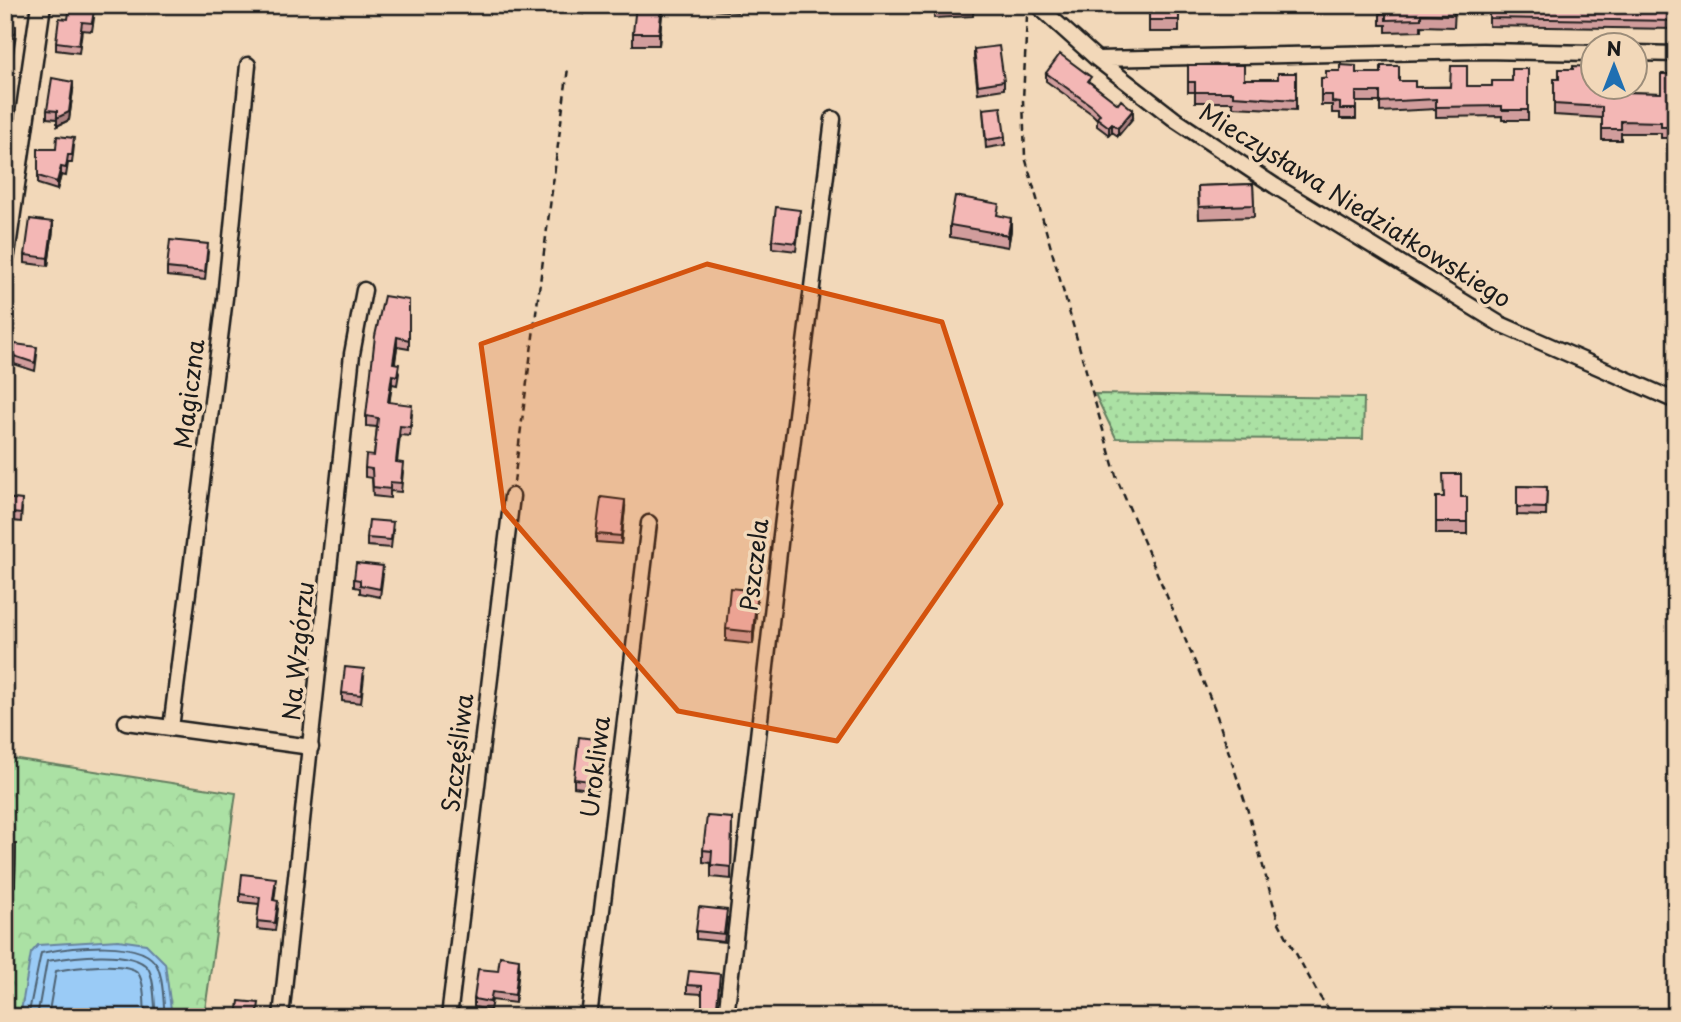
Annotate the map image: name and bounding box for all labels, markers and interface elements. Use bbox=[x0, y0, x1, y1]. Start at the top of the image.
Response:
north arrow bbox=[1580, 32, 1650, 102]
text: N bbox=[1606, 34, 1622, 62]
street label: Mieczysława Niedziałkowskiego bbox=[1193, 93, 1519, 315]
street label: Magiczna bbox=[163, 337, 213, 451]
street label: Pszczela bbox=[729, 516, 777, 613]
street label: Na Wzgórzu bbox=[272, 579, 322, 722]
street label: Szczęśliwa bbox=[431, 691, 481, 814]
street label: Urokliwa bbox=[570, 714, 618, 820]

